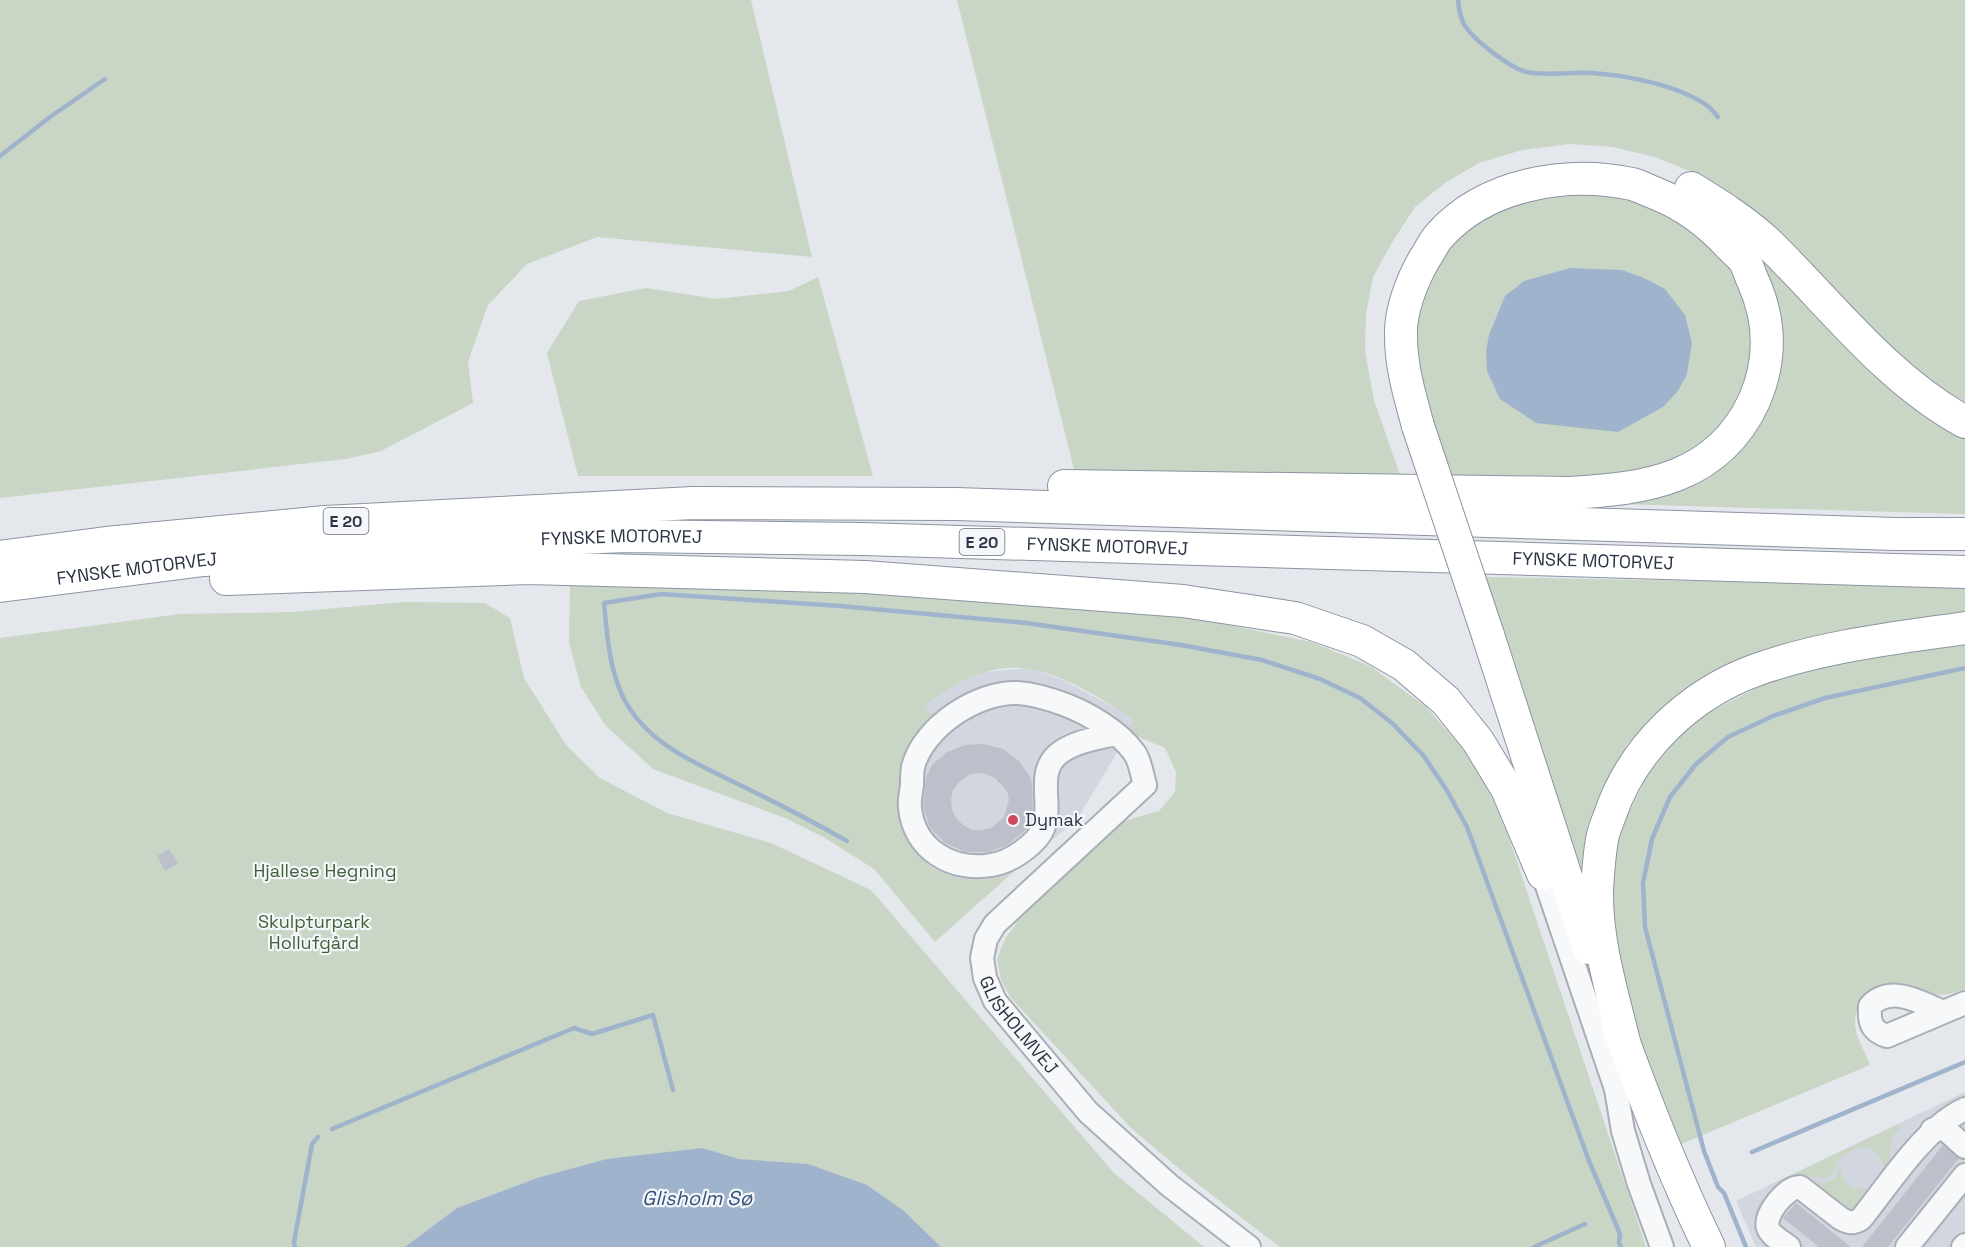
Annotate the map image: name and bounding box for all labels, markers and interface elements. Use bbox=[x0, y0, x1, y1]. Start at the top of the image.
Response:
road number: E 20 bbox=[324, 508, 368, 534]
street label: FYNSKE MOTORVEJ bbox=[540, 524, 703, 550]
road number: E 20 bbox=[960, 529, 1004, 555]
street label: FYNSKE MOTORVEJ bbox=[1026, 532, 1189, 560]
street label: FYNSKE MOTORVEJ bbox=[1512, 546, 1674, 574]
street label: FYNSKE MOTORVEJ bbox=[55, 547, 218, 590]
place label: Dymak bbox=[1025, 808, 1084, 831]
marker: Dymak bbox=[1006, 813, 1020, 827]
park label: Hjallese Hegning bbox=[254, 859, 396, 882]
park label: Skulpturpark Hollufgård bbox=[258, 910, 370, 954]
street label: GLISHOLMVEJ bbox=[974, 972, 1063, 1079]
water label: Glisholm Sø bbox=[642, 1185, 753, 1211]

